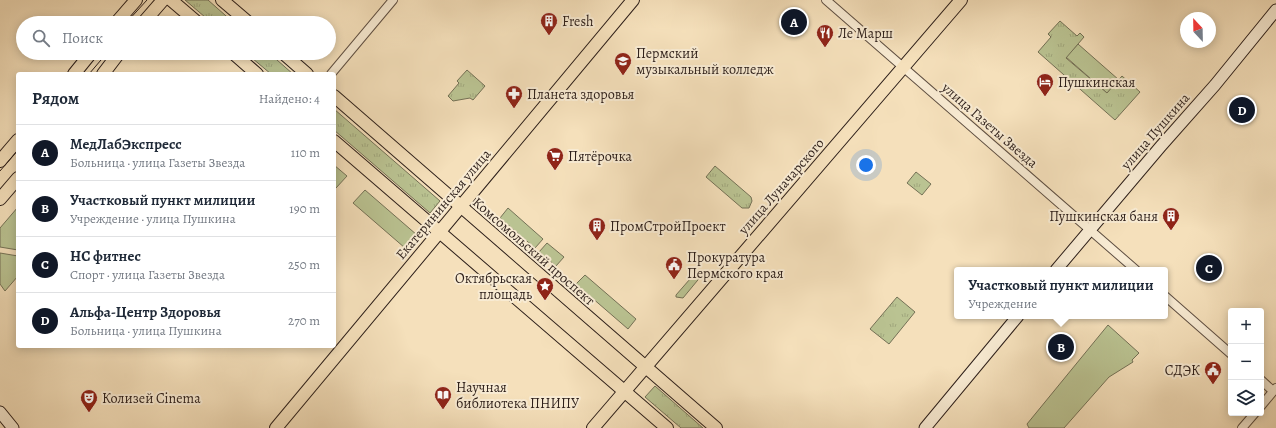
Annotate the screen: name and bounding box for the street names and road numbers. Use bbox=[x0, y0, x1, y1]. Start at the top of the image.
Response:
street label: улица Газеты Звезда bbox=[937, 78, 1042, 173]
street label: улица Пушкина bbox=[1116, 88, 1194, 175]
street label: улица Луначарского bbox=[734, 134, 828, 239]
street label: Екатерининская улица bbox=[392, 145, 496, 264]
street label: Комсомольский проспект bbox=[468, 193, 599, 310]

